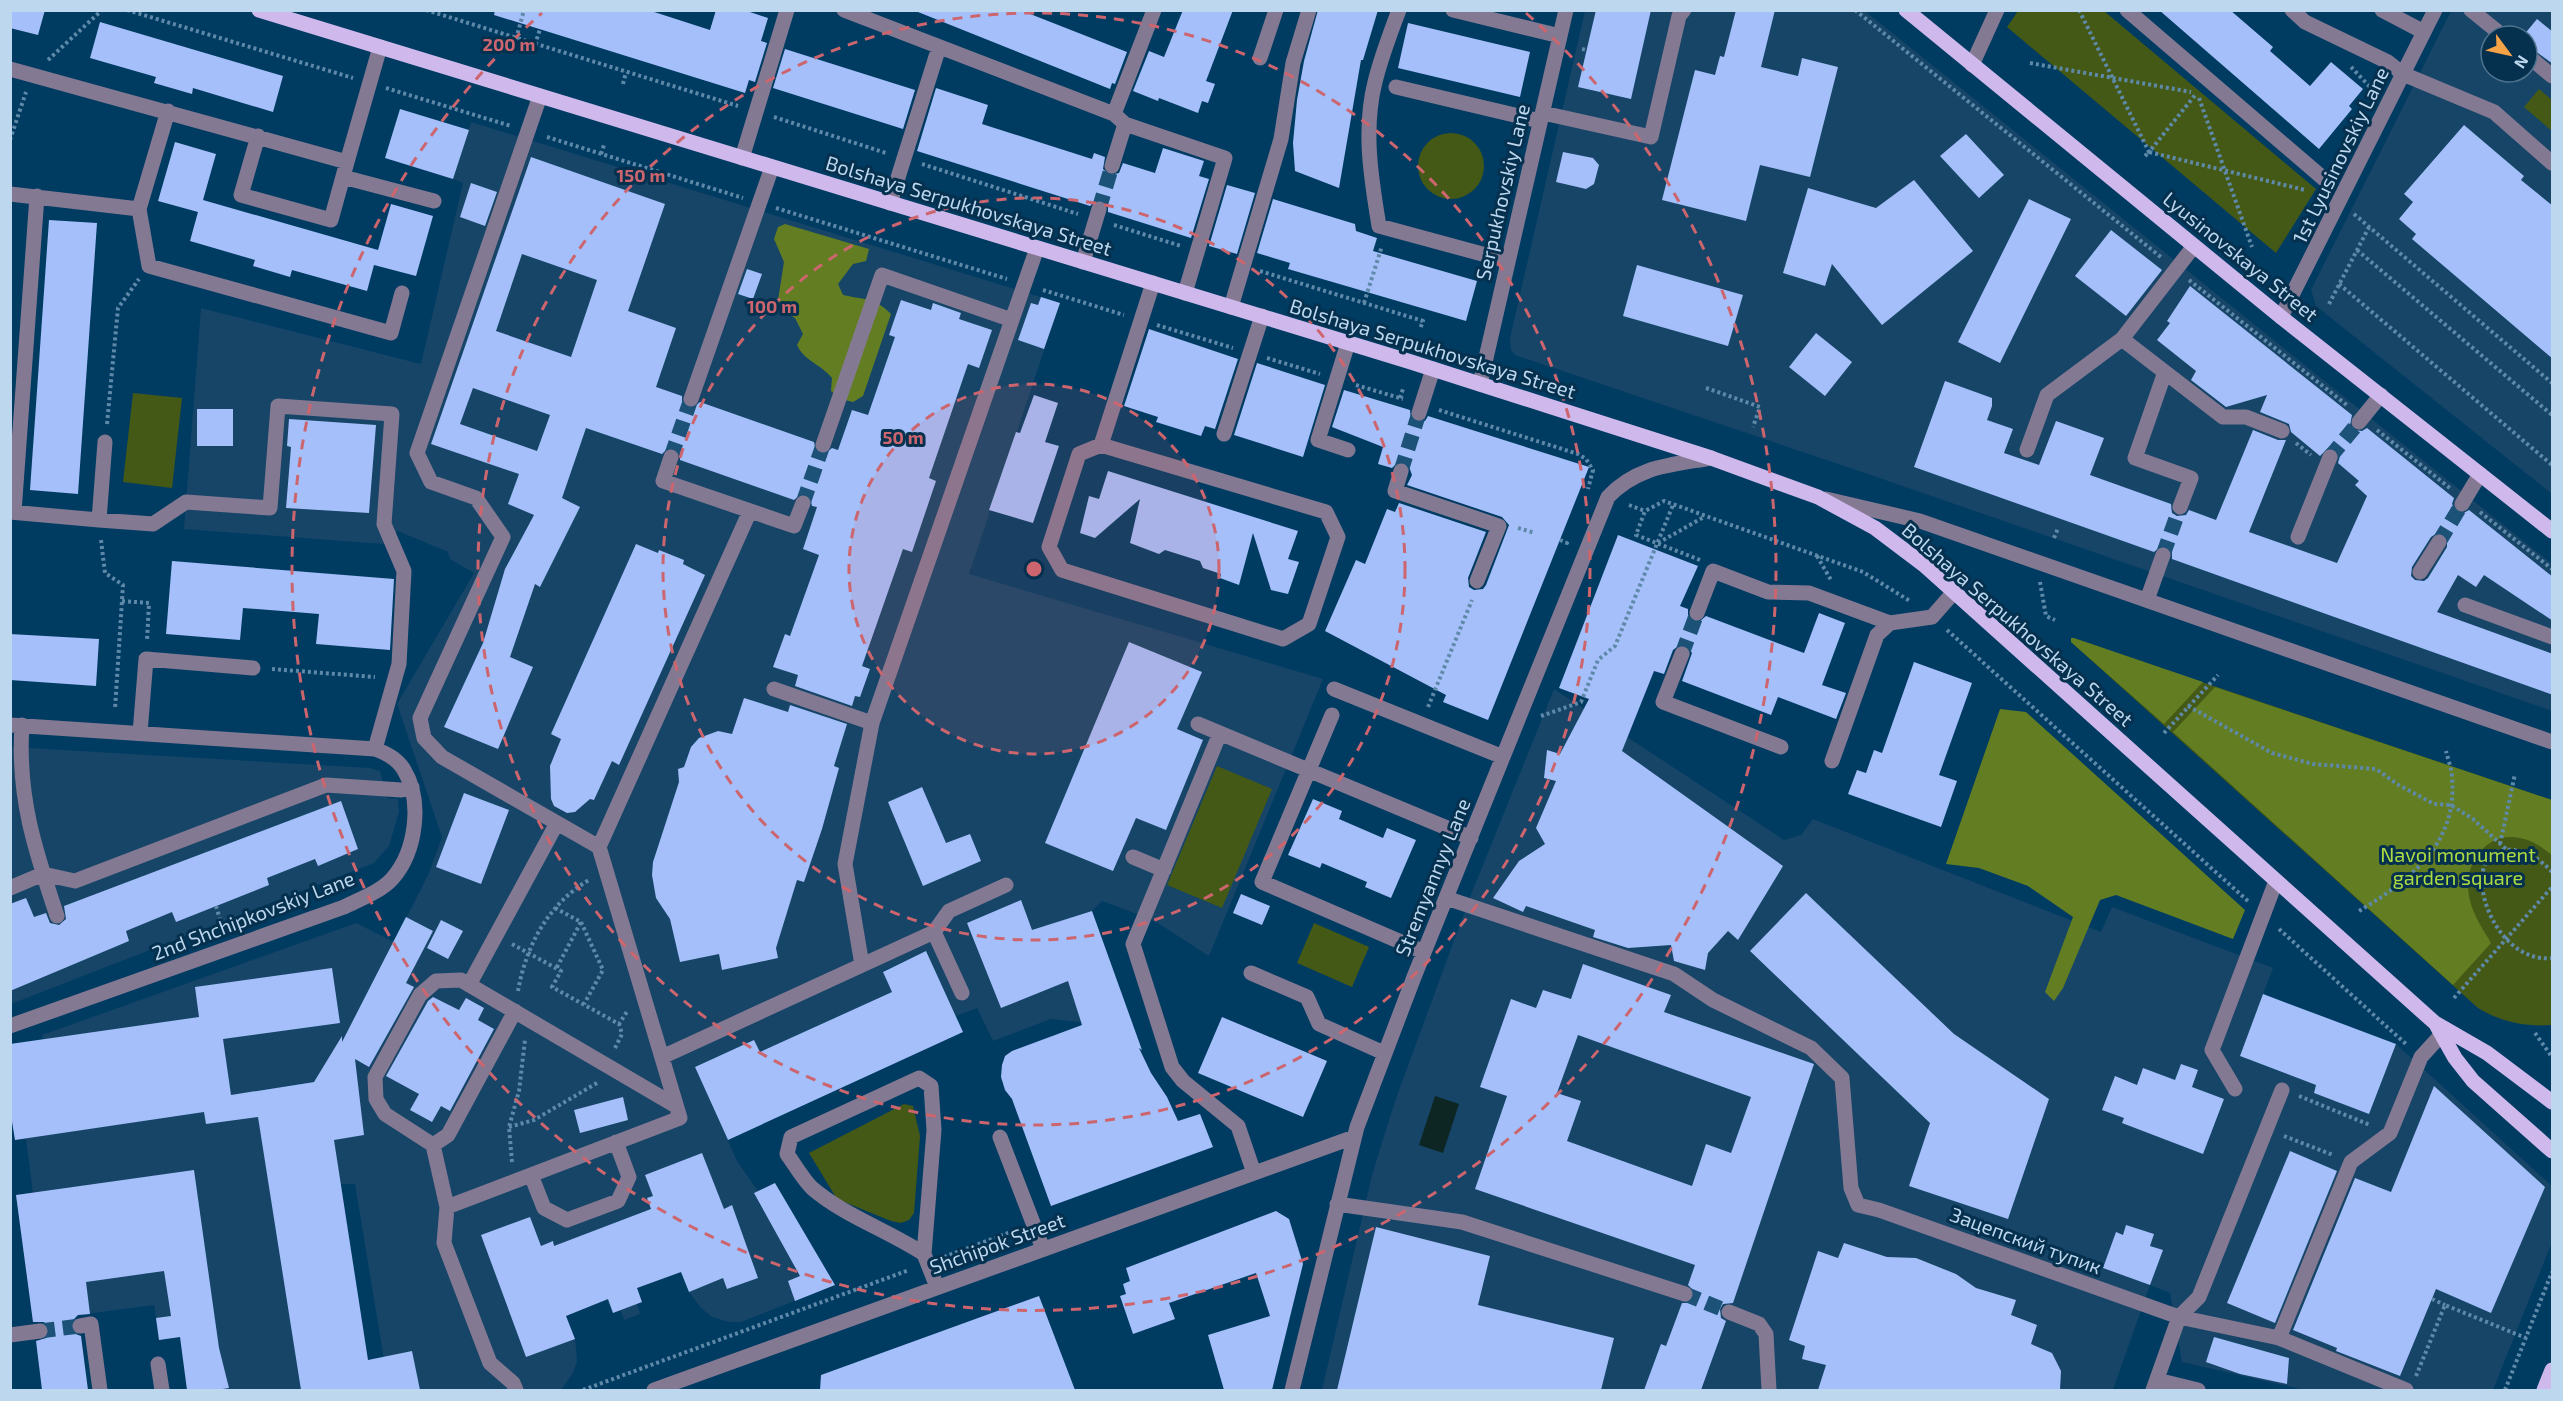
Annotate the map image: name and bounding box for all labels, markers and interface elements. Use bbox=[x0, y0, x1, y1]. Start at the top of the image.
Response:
north arrow bbox=[2479, 24, 2539, 84]
text: 200 m bbox=[483, 33, 535, 55]
text: N bbox=[2511, 52, 2533, 72]
street label: 1st Lyusinovskiy Lane bbox=[2287, 63, 2393, 247]
street label: Serpukhovskiy Lane bbox=[1470, 102, 1534, 282]
street label: Bolshaya Serpukhovskaya Street bbox=[823, 150, 1115, 260]
text: 150 m bbox=[617, 164, 665, 186]
street label: Lyusinovskaya Street bbox=[2159, 186, 2324, 326]
street label: Bolshaya Serpukhovskaya Street bbox=[1287, 293, 1579, 403]
text: 100 m bbox=[747, 295, 797, 317]
text: 50 m bbox=[882, 426, 924, 448]
street label: Bolshaya Serpukhovskaya Street bbox=[1898, 517, 2139, 731]
centre of rings bbox=[1024, 559, 1044, 579]
street label: Stremyannyy Lane bbox=[1389, 795, 1475, 959]
park label: Navoi monument garden square bbox=[2380, 842, 2536, 889]
street label: 2nd Shchipkovskiy Lane bbox=[148, 865, 358, 965]
street label: Зацепский тупик bbox=[1947, 1202, 2105, 1280]
street label: Shchipok Street bbox=[926, 1207, 1068, 1279]

